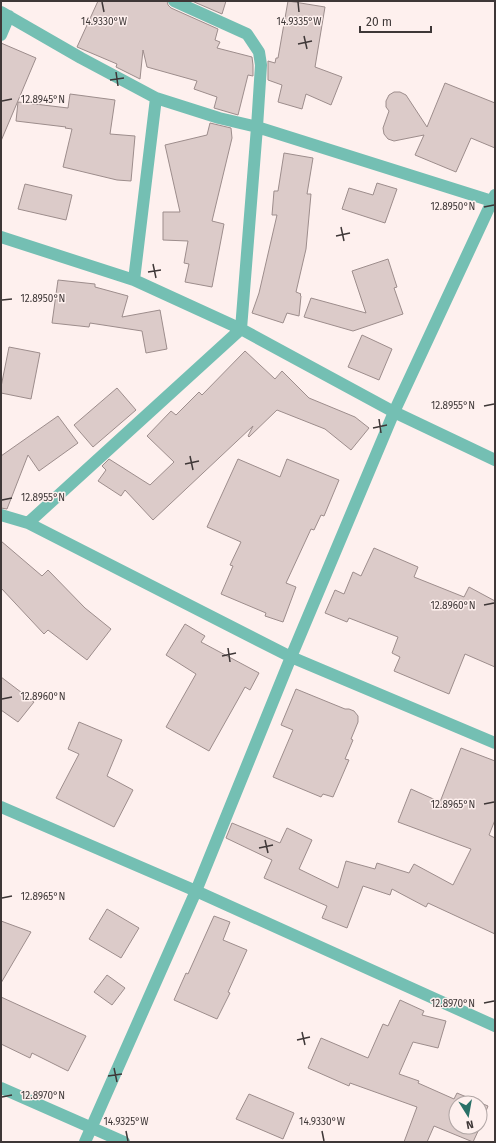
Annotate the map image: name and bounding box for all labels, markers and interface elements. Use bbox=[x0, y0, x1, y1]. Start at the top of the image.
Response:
scale bar bbox=[360, 8, 431, 34]
text: 20 m bbox=[366, 15, 392, 29]
text: 14.9330°W bbox=[81, 16, 128, 28]
text: 14.9335°W bbox=[276, 16, 322, 28]
text: 12.8945°N bbox=[21, 94, 65, 106]
text: 12.8950°N bbox=[431, 201, 475, 213]
text: 12.8950°N bbox=[21, 293, 65, 305]
text: 12.8955°N bbox=[431, 400, 475, 412]
text: 12.8955°N bbox=[21, 492, 65, 504]
text: 12.8960°N bbox=[430, 600, 476, 612]
text: 12.8960°N bbox=[20, 691, 66, 703]
text: 12.8965°N bbox=[431, 799, 475, 811]
text: 12.8965°N bbox=[21, 891, 65, 903]
text: 12.8970°N bbox=[431, 998, 475, 1010]
text: 12.8970°N bbox=[21, 1090, 65, 1102]
north arrow bbox=[448, 1095, 488, 1135]
text: 14.9325°W bbox=[103, 1116, 149, 1128]
text: 14.9330°W bbox=[299, 1116, 346, 1128]
text: N bbox=[465, 1117, 475, 1131]

